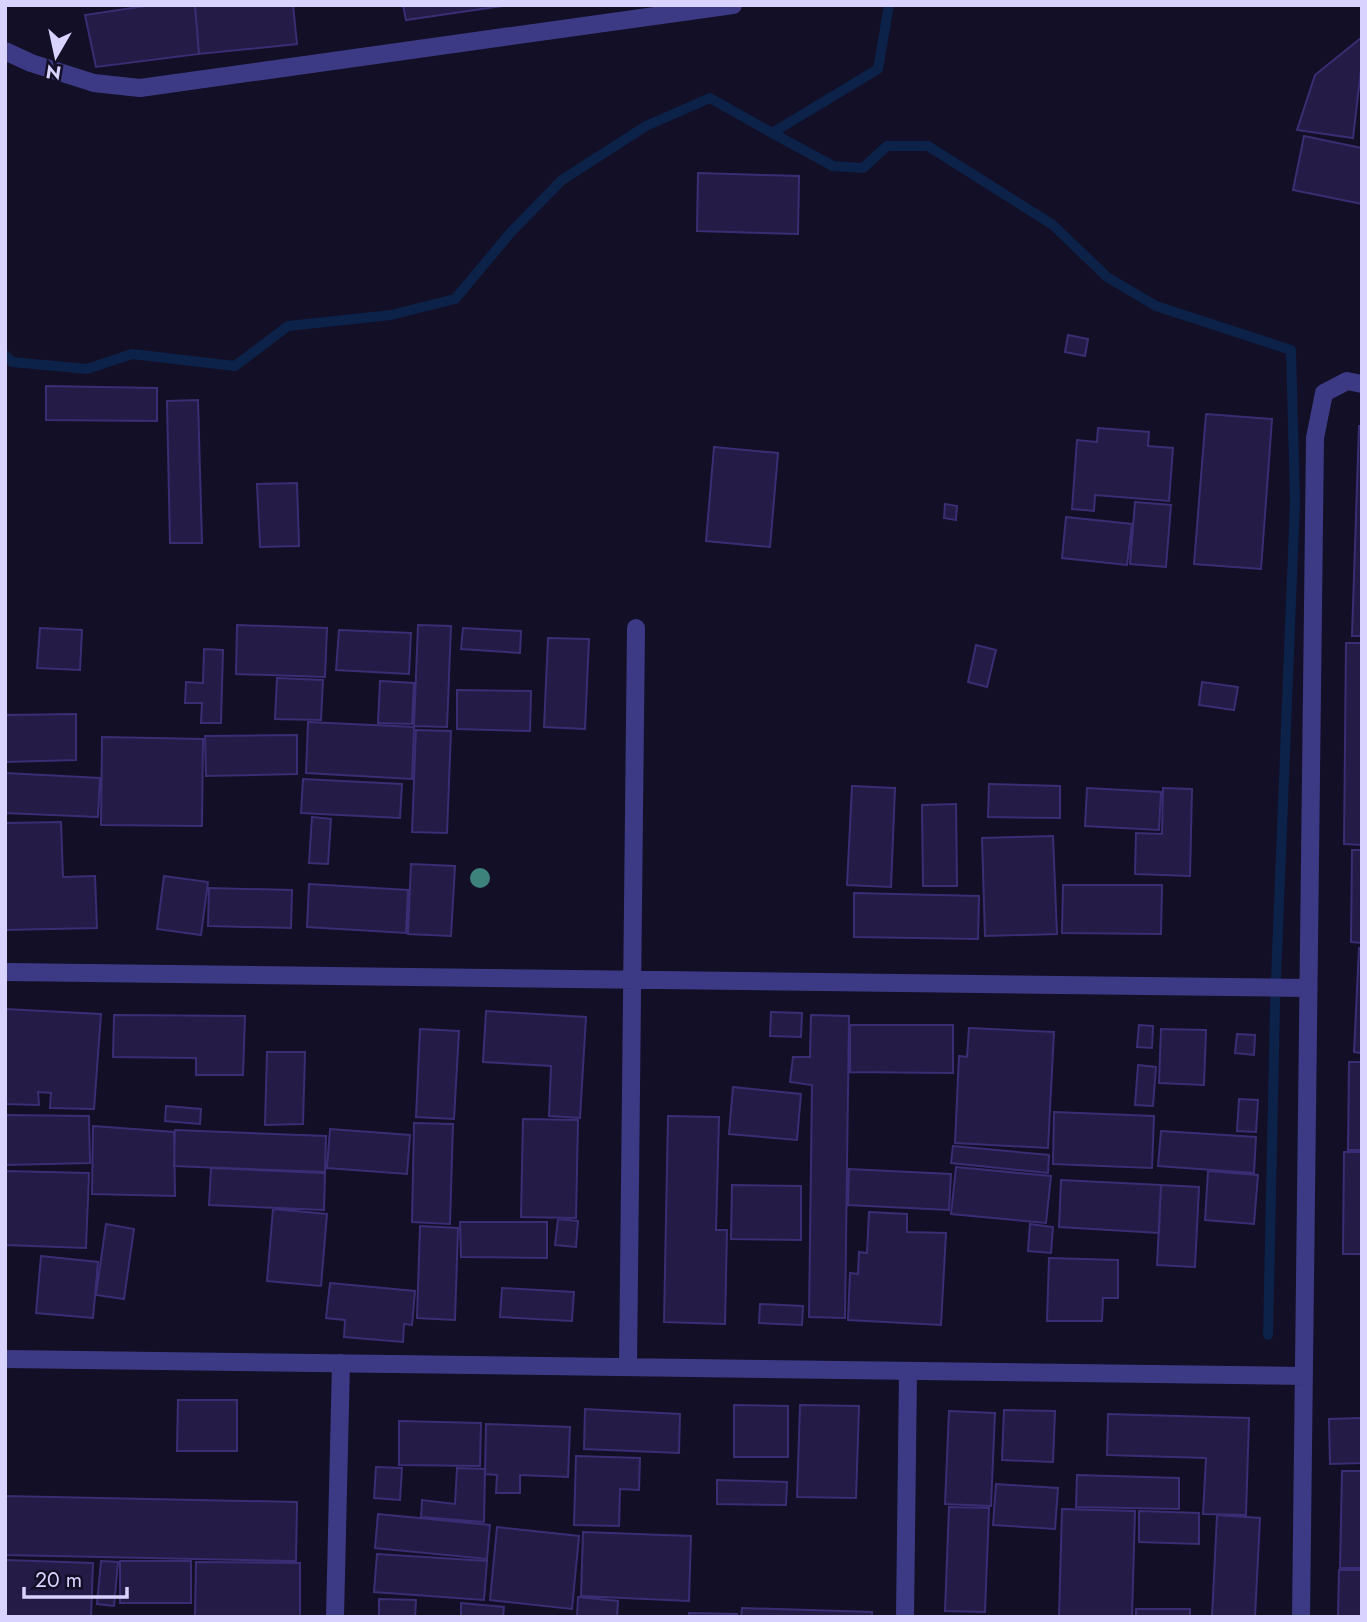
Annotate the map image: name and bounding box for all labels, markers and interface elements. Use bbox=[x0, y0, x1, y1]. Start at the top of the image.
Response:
north arrow bbox=[21, 21, 91, 91]
text: N bbox=[44, 58, 63, 87]
scale bar bbox=[24, 1556, 128, 1600]
text: 20 m bbox=[35, 1565, 82, 1595]

